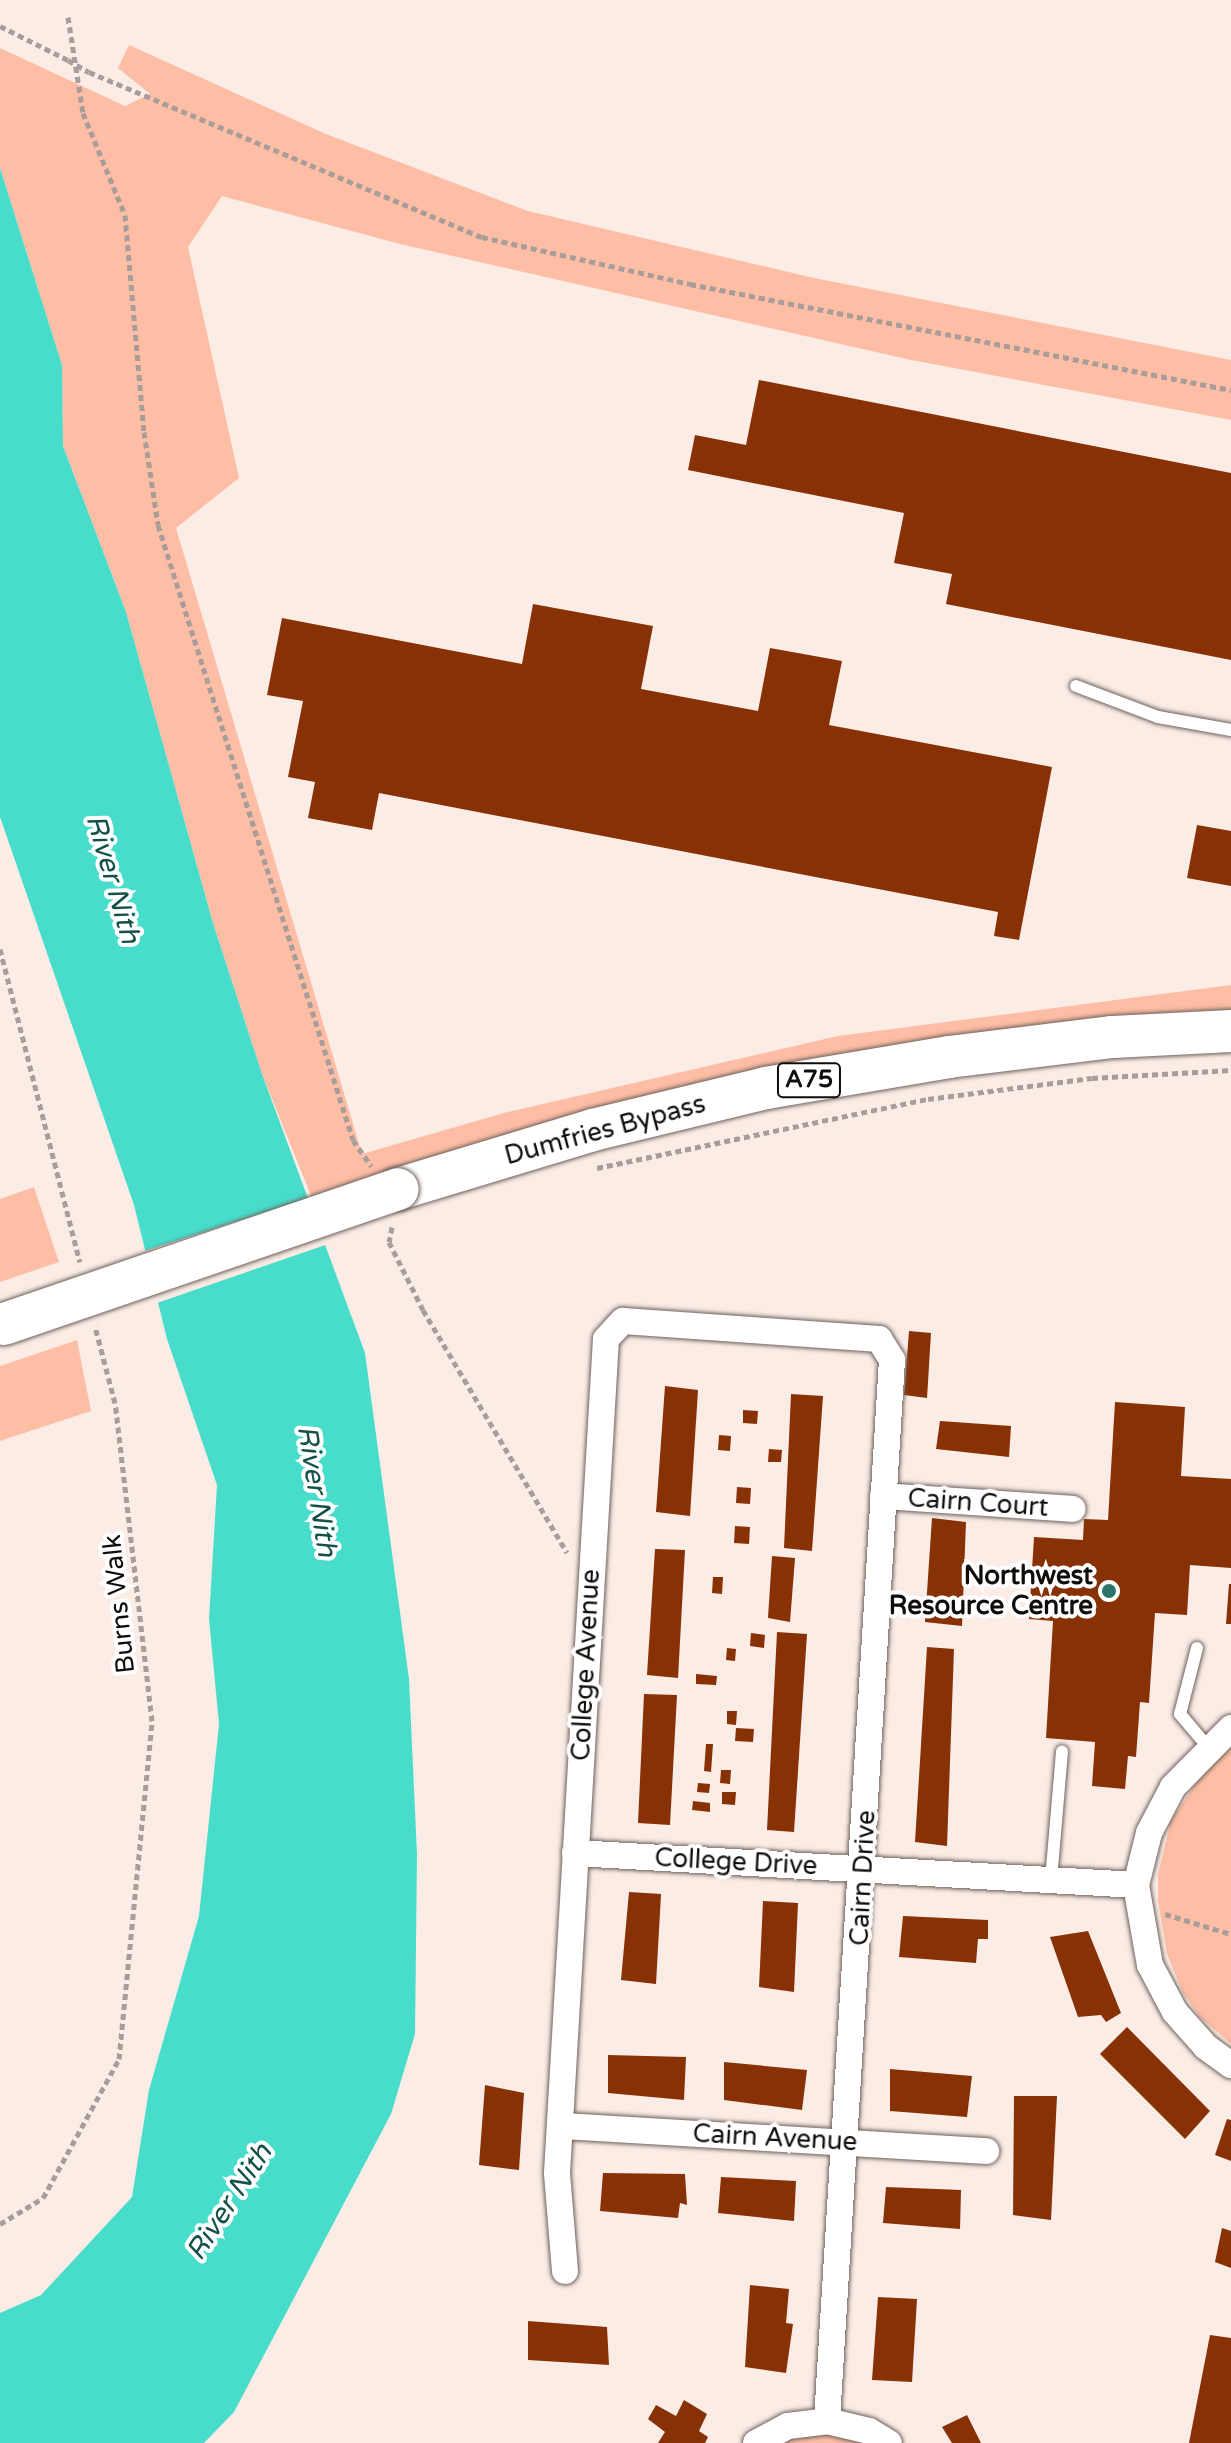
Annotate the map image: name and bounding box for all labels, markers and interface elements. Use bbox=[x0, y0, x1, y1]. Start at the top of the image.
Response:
water label: River Nith bbox=[79, 811, 147, 947]
road number: A75 bbox=[775, 1060, 843, 1100]
street label: Dumfries Bypass bbox=[501, 1088, 709, 1172]
water label: River Nith bbox=[290, 1423, 344, 1559]
street label: Cairn Court bbox=[907, 1483, 1049, 1523]
street label: Burns Walk bbox=[96, 1533, 142, 1675]
place label: Northwest Resource Centre bbox=[889, 1560, 1093, 1622]
street label: College Avenue bbox=[565, 1568, 607, 1762]
marker: Northwest Resource Centre bbox=[1100, 1582, 1118, 1600]
street label: Cairn Drive bbox=[844, 1809, 882, 1947]
street label: College Drive bbox=[654, 1842, 818, 1882]
street label: Cairn Avenue bbox=[692, 2118, 858, 2158]
water label: River Nith bbox=[179, 2137, 279, 2267]

